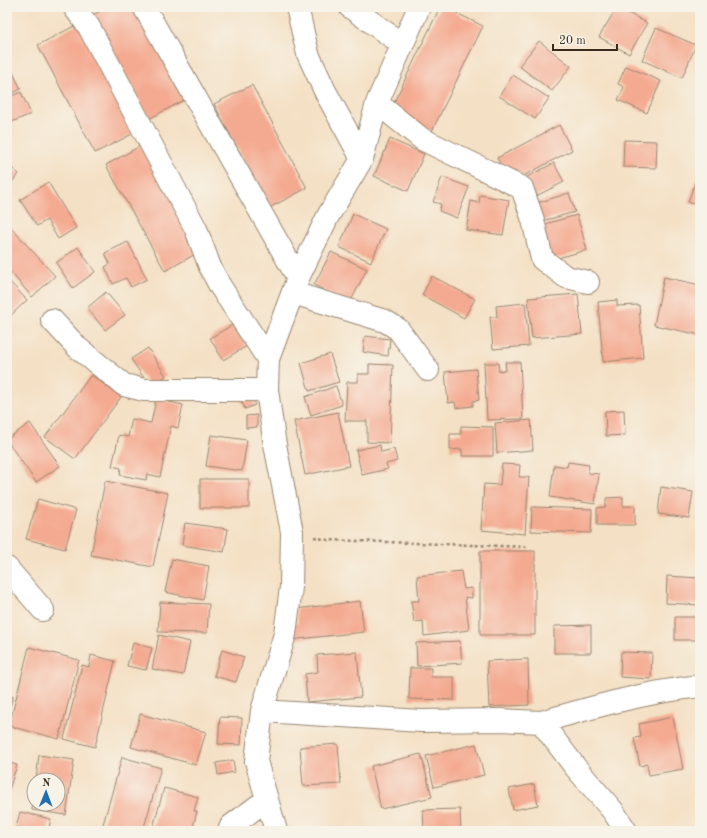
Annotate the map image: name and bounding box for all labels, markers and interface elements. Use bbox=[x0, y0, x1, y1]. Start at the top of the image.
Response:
scale bar bbox=[553, 26, 617, 52]
text: 20 m bbox=[559, 35, 586, 47]
north arrow bbox=[26, 772, 66, 812]
text: N bbox=[42, 778, 51, 789]

